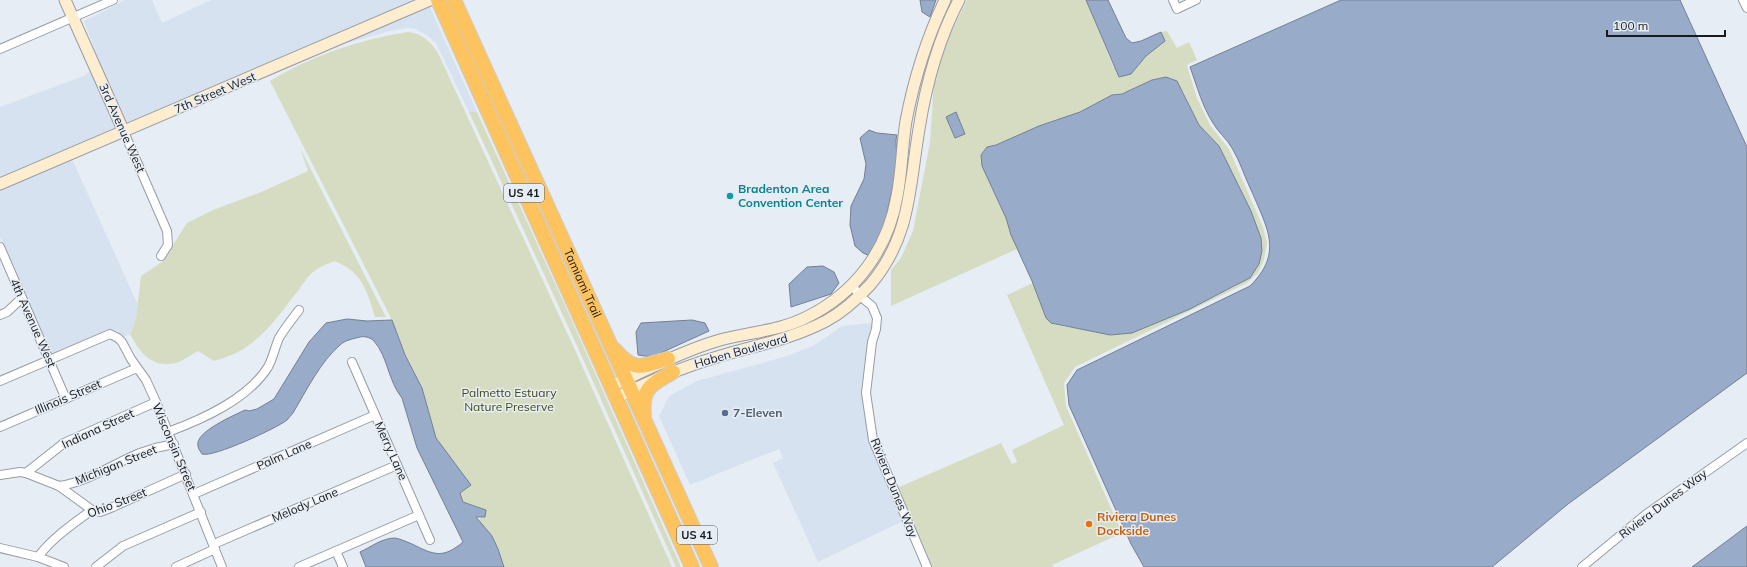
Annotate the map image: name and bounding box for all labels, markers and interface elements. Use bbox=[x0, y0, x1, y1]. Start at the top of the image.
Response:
scale bar bbox=[1607, 12, 1725, 38]
text: 100 m bbox=[1613, 18, 1648, 33]
street label: 7th Street West bbox=[172, 69, 258, 116]
street label: 3rd Avenue West bbox=[96, 81, 149, 175]
place label: Bradenton Area Convention Center bbox=[738, 181, 843, 210]
road number: US 41 bbox=[504, 184, 544, 202]
marker: Bradenton Area Convention Center bbox=[725, 191, 735, 201]
street label: Tamiami Trail bbox=[561, 246, 605, 320]
street label: 4th Avenue West bbox=[7, 276, 60, 370]
street label: Haben Boulevard bbox=[692, 330, 789, 371]
street label: Illinois Street bbox=[32, 376, 103, 417]
park label: Palmetto Estuary Nature Preserve bbox=[461, 385, 557, 414]
street label: Wisconsin Street bbox=[149, 401, 200, 493]
street label: Indiana Street bbox=[59, 405, 136, 452]
place label: 7-Eleven bbox=[733, 405, 782, 420]
marker: 7-Eleven bbox=[720, 408, 730, 418]
street label: Merry Lane bbox=[372, 419, 411, 482]
street label: Palm Lane bbox=[254, 436, 314, 473]
street label: Riviera Dunes Way bbox=[868, 436, 922, 540]
street label: Michigan Street bbox=[73, 441, 159, 488]
street label: Riviera Dunes Way bbox=[1616, 465, 1710, 542]
street label: Ohio Street bbox=[85, 484, 149, 521]
street label: Melody Lane bbox=[269, 484, 340, 525]
place label: Riviera Dunes Dockside bbox=[1097, 509, 1176, 538]
marker: Riviera Dunes Dockside bbox=[1084, 519, 1094, 529]
road number: US 41 bbox=[677, 526, 717, 544]

